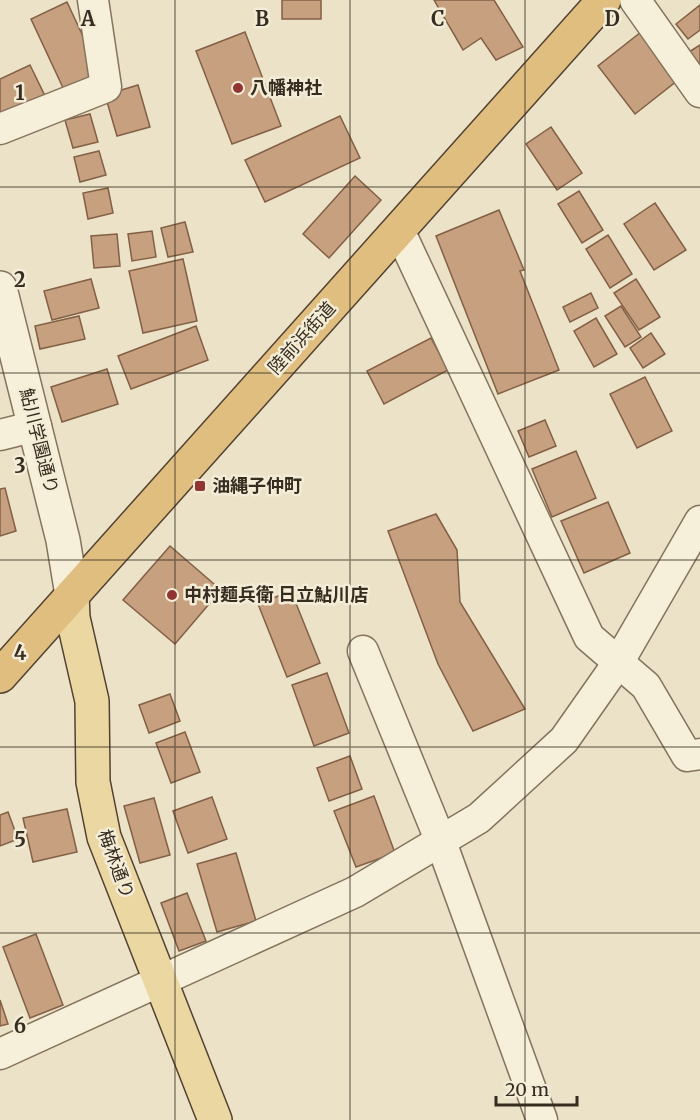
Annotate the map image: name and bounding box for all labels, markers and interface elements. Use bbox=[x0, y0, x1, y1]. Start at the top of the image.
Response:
text: A bbox=[80, 6, 96, 31]
text: B bbox=[255, 6, 269, 31]
text: C bbox=[431, 6, 445, 31]
text: D bbox=[604, 6, 620, 31]
place label: 八幡神社 bbox=[250, 76, 322, 99]
text: 1 bbox=[15, 80, 25, 105]
marker: 八幡神社 bbox=[231, 81, 245, 95]
text: 2 bbox=[14, 267, 26, 292]
street label: 陸前浜街道 bbox=[263, 297, 340, 379]
street label: 鮎川学園通り bbox=[15, 386, 64, 496]
text: 3 bbox=[14, 453, 26, 478]
place label: 油縄子仲町 bbox=[212, 474, 302, 497]
marker: 油縄子仲町 bbox=[193, 479, 207, 493]
place label: 中村麺兵衛 日立鮎川店 bbox=[184, 583, 368, 606]
marker: 中村麺兵衛 日立鮎川店 bbox=[165, 588, 179, 602]
text: 4 bbox=[14, 640, 27, 665]
street label: 梅林通り bbox=[93, 826, 140, 902]
text: 5 bbox=[14, 827, 26, 852]
text: 6 bbox=[14, 1013, 26, 1038]
scale bar bbox=[496, 1069, 577, 1107]
text: 20 m bbox=[505, 1078, 549, 1101]

